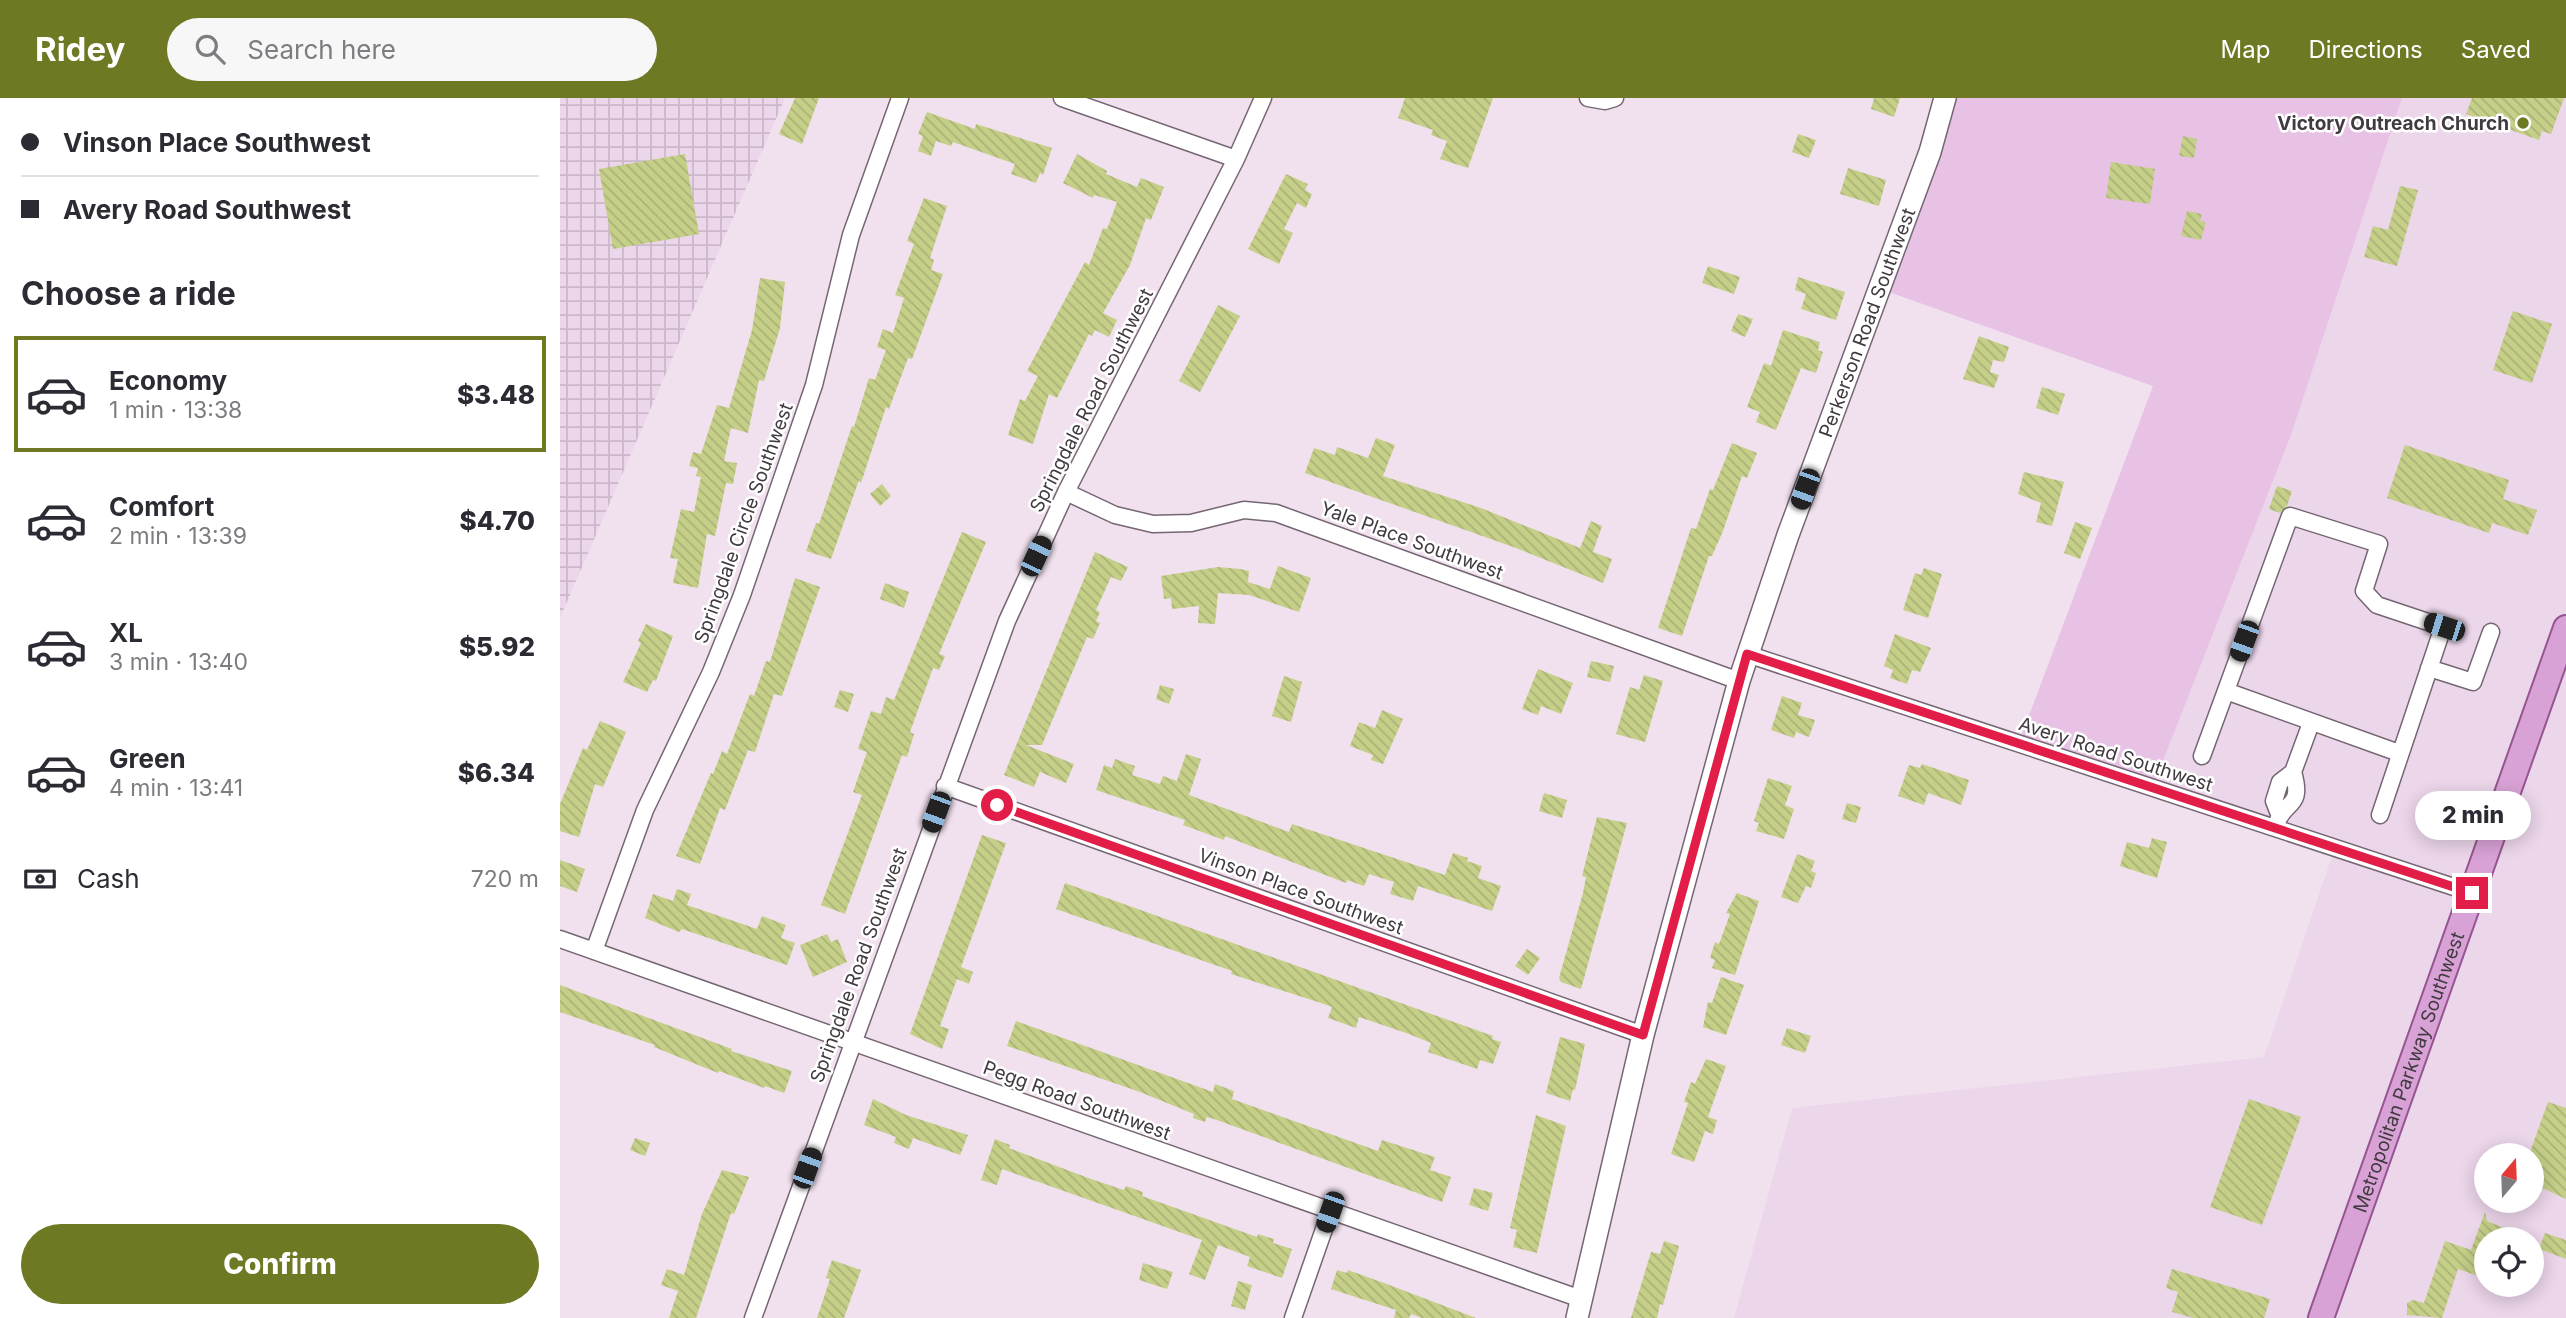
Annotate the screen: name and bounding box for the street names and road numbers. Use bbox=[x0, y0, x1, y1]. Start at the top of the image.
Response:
street label: Perkerson Road Southwest bbox=[1814, 205, 1920, 441]
street label: Springdale Road Southwest bbox=[1025, 284, 1158, 516]
street label: Springdale Circle Southwest bbox=[689, 400, 798, 646]
street label: Yale Place Southwest bbox=[1317, 497, 1506, 584]
street label: Avery Road Southwest bbox=[2016, 712, 2216, 797]
street label: Vinson Place Southwest bbox=[1195, 844, 1406, 939]
street label: Springdale Road Southwest bbox=[805, 845, 912, 1086]
street label: Metropolitan Parkway Southwest bbox=[2348, 929, 2469, 1216]
street label: Pegg Road Southwest bbox=[980, 1056, 1174, 1145]

